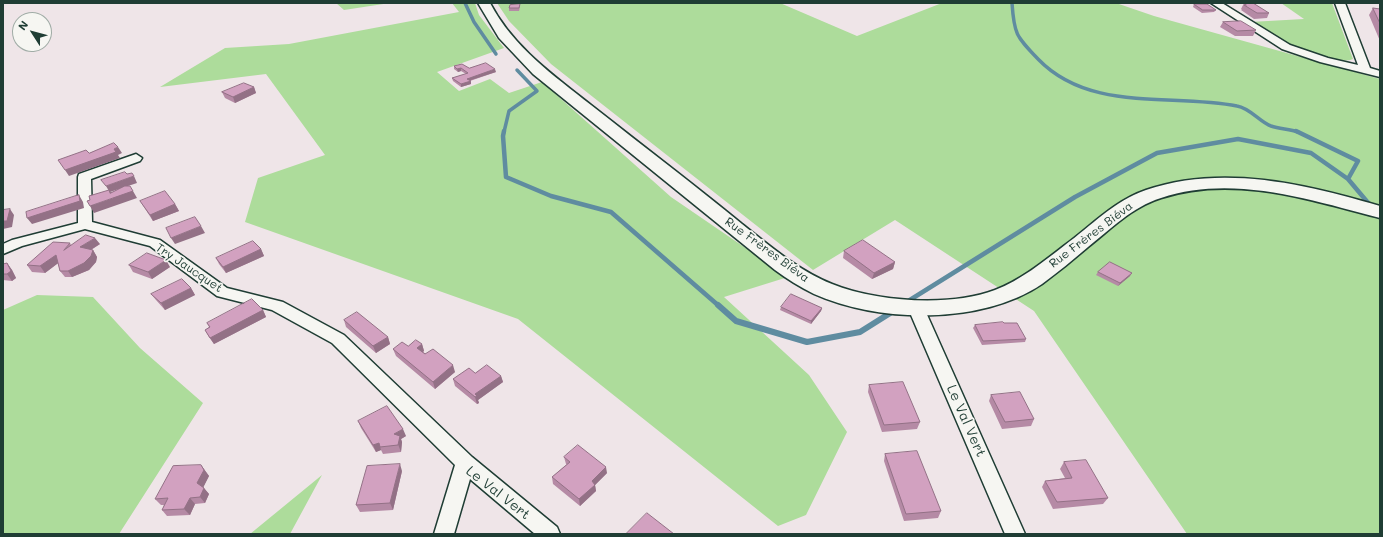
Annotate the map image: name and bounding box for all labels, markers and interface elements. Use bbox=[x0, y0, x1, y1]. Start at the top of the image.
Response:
north arrow bbox=[12, 12, 52, 52]
text: N bbox=[14, 17, 31, 33]
street label: Rue Frères Biéva bbox=[1046, 199, 1136, 271]
street label: Rue Frères Biéva bbox=[722, 215, 812, 285]
street label: Try Jaucquet bbox=[153, 240, 225, 296]
street label: Le Val Vert bbox=[943, 382, 989, 460]
street label: Le Val Vert bbox=[462, 463, 534, 523]

